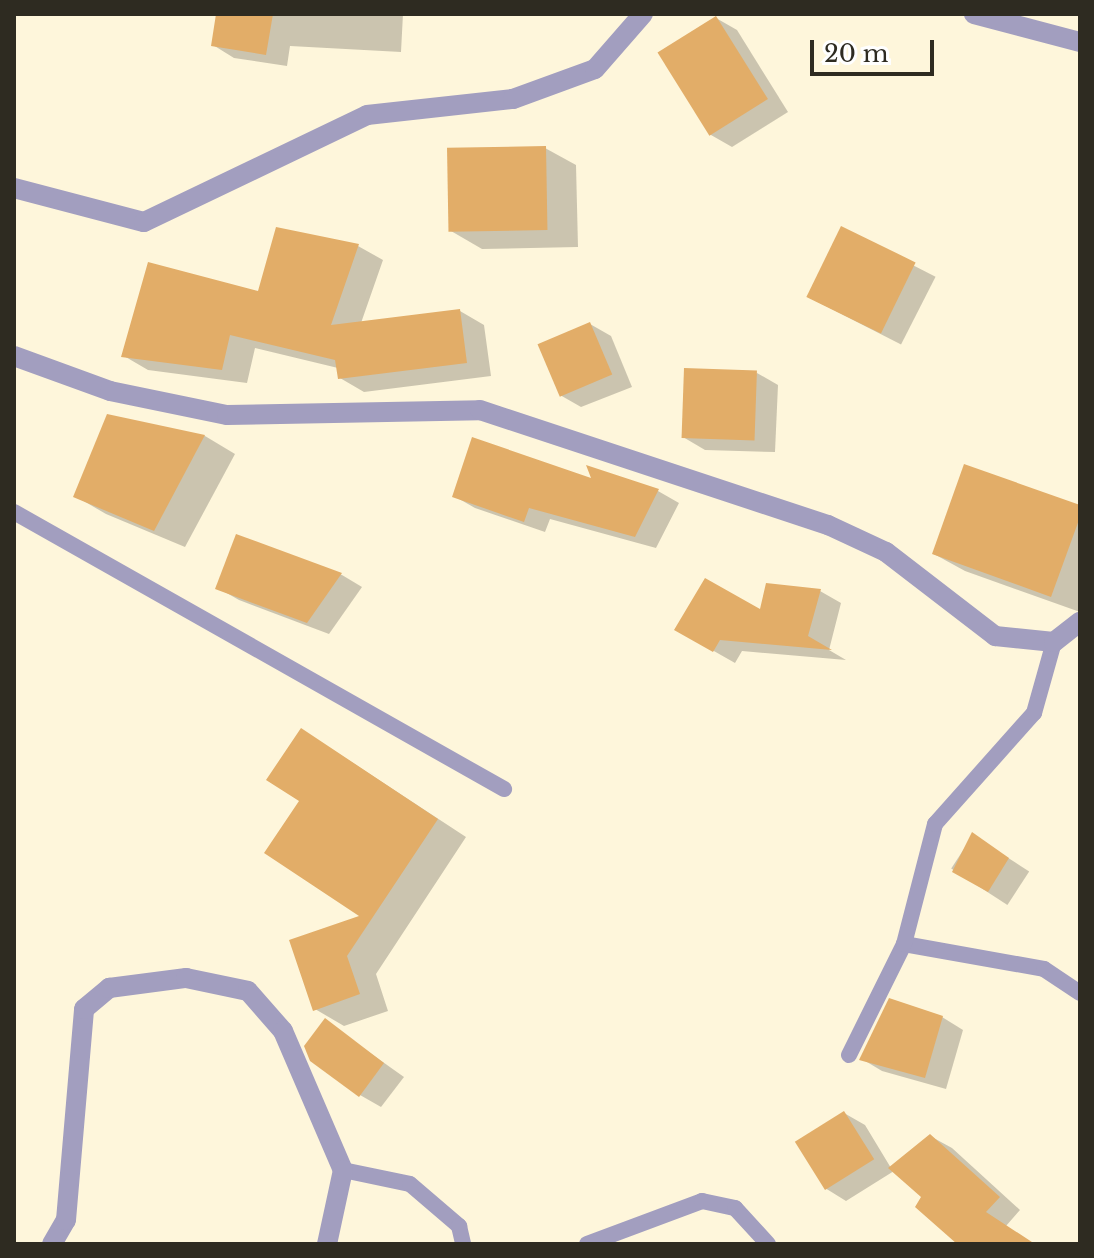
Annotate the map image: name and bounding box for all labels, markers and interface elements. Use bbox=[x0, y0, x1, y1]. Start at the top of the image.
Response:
scale bar bbox=[814, 24, 938, 74]
text: 20 m bbox=[824, 39, 889, 68]

